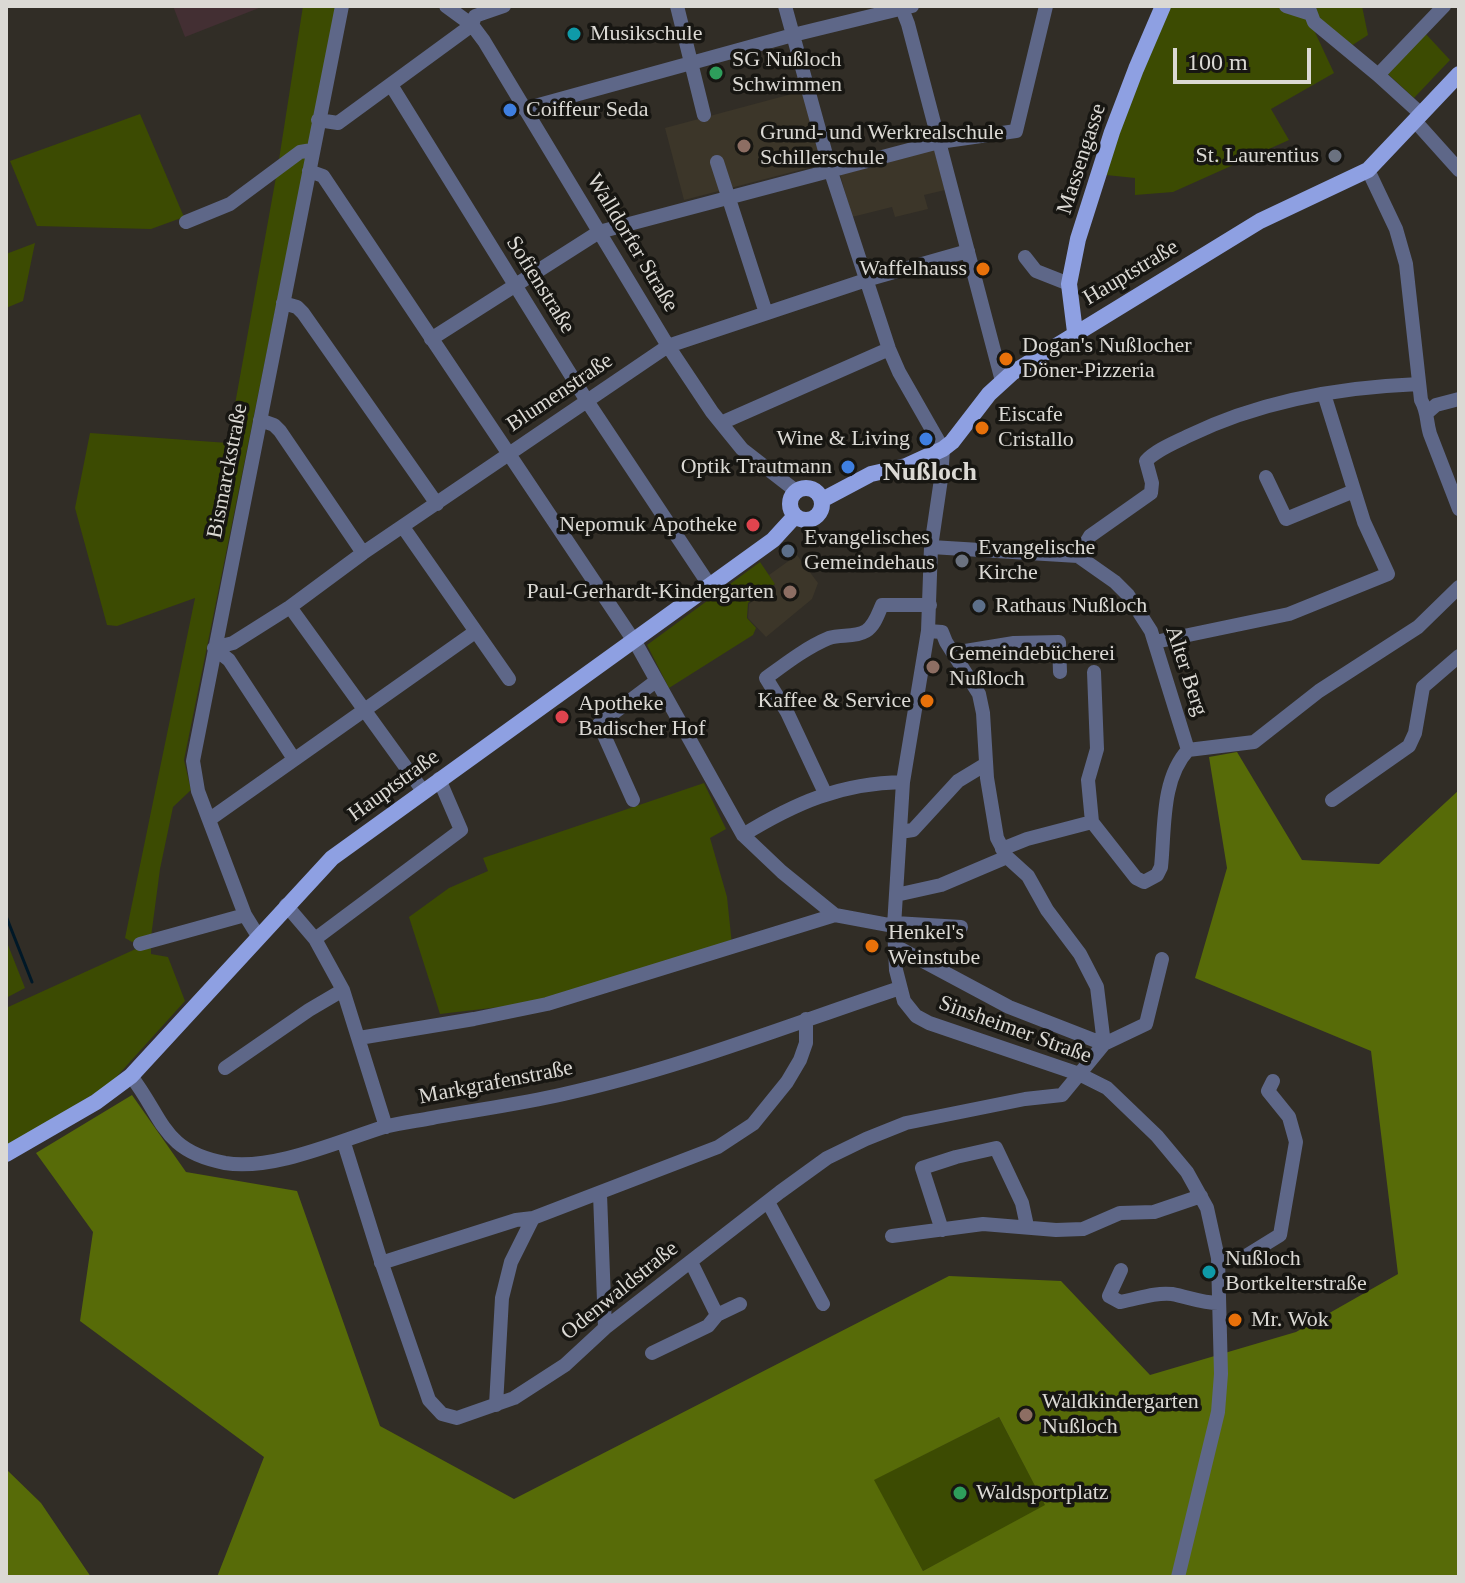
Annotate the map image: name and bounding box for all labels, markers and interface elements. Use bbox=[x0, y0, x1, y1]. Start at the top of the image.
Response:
place label: Musikschule bbox=[590, 21, 702, 47]
marker: Musikschule bbox=[565, 25, 583, 43]
scale bar bbox=[1177, 32, 1315, 82]
place label: SG Nußloch Schwimmen bbox=[732, 47, 842, 98]
text: 100 m bbox=[1187, 49, 1248, 75]
marker: SG Nußloch Schwimmen bbox=[707, 64, 725, 82]
place label: Coiffeur Seda bbox=[526, 97, 648, 123]
street label: Massengasse bbox=[1052, 100, 1112, 218]
marker: Coiffeur Seda bbox=[501, 101, 519, 119]
place label: Grund- und Werkrealschule Schillerschule bbox=[760, 120, 1004, 172]
marker: Grund- und Werkrealschule Schillerschule bbox=[735, 137, 753, 155]
place label: St. Laurentius bbox=[1196, 143, 1319, 169]
marker: St. Laurentius bbox=[1326, 147, 1344, 165]
street label: Walldorfer Straße bbox=[580, 169, 684, 317]
street label: Sofienstraße bbox=[500, 231, 580, 339]
street label: Hauptstraße bbox=[1079, 234, 1183, 312]
place label: Waffelhauss bbox=[859, 256, 967, 282]
marker: Waffelhauss bbox=[974, 260, 992, 278]
place label: Dogan's Nußlocher Döner-Pizzeria bbox=[1022, 333, 1192, 384]
street label: Blumenstraße bbox=[502, 348, 618, 438]
marker: Dogan's Nußlocher Döner-Pizzeria bbox=[997, 350, 1015, 368]
street label: Bismarckstraße bbox=[202, 401, 254, 541]
place label: Eiscafe Cristallo bbox=[998, 402, 1074, 454]
marker: Eiscafe Cristallo bbox=[973, 419, 991, 437]
place label: Wine & Living bbox=[776, 426, 910, 452]
marker: Wine & Living bbox=[917, 430, 935, 448]
place label: Optik Trautmann bbox=[681, 454, 832, 480]
district label: Nußloch bbox=[883, 457, 977, 489]
marker: Optik Trautmann bbox=[839, 458, 857, 476]
place label: Nepomuk Apotheke bbox=[559, 512, 737, 538]
marker: Nepomuk Apotheke bbox=[744, 516, 762, 534]
place label: Evangelisches Gemeindehaus bbox=[804, 525, 935, 576]
place label: Evangelische Kirche bbox=[978, 535, 1095, 586]
marker: Evangelisches Gemeindehaus bbox=[779, 542, 797, 560]
marker: Evangelische Kirche bbox=[953, 552, 971, 570]
place label: Paul-Gerhardt-Kindergarten bbox=[526, 579, 774, 605]
marker: Paul-Gerhardt-Kindergarten bbox=[781, 583, 799, 601]
place label: Rathaus Nußloch bbox=[995, 593, 1147, 619]
marker: Rathaus Nußloch bbox=[970, 597, 988, 615]
street label: Alter Berg bbox=[1159, 623, 1213, 719]
place label: Gemeindebücherei Nußloch bbox=[949, 641, 1115, 692]
marker: Gemeindebücherei Nußloch bbox=[924, 658, 942, 676]
place label: Kaffee & Service bbox=[757, 688, 911, 714]
place label: Apotheke Badischer Hof bbox=[578, 691, 706, 742]
marker: Kaffee & Service bbox=[918, 692, 936, 710]
marker: Apotheke Badischer Hof bbox=[553, 708, 571, 726]
street label: Hauptstraße bbox=[343, 744, 445, 828]
place label: Henkel's Weinstube bbox=[888, 920, 980, 972]
marker: Henkel's Weinstube bbox=[863, 937, 881, 955]
street label: Sinsheimer Straße bbox=[935, 990, 1095, 1070]
street label: Markgrafenstraße bbox=[417, 1055, 575, 1111]
street label: Odenwaldstraße bbox=[556, 1236, 684, 1346]
place label: Nußloch Bortkelterstraße bbox=[1225, 1246, 1367, 1298]
marker: Nußloch Bortkelterstraße bbox=[1200, 1263, 1218, 1281]
place label: Mr. Wok bbox=[1251, 1307, 1329, 1333]
marker: Mr. Wok bbox=[1226, 1311, 1244, 1329]
place label: Waldkindergarten Nußloch bbox=[1042, 1389, 1199, 1440]
marker: Waldkindergarten Nußloch bbox=[1017, 1406, 1035, 1424]
place label: Waldsportplatz bbox=[976, 1480, 1109, 1506]
marker: Waldsportplatz bbox=[951, 1484, 969, 1502]

